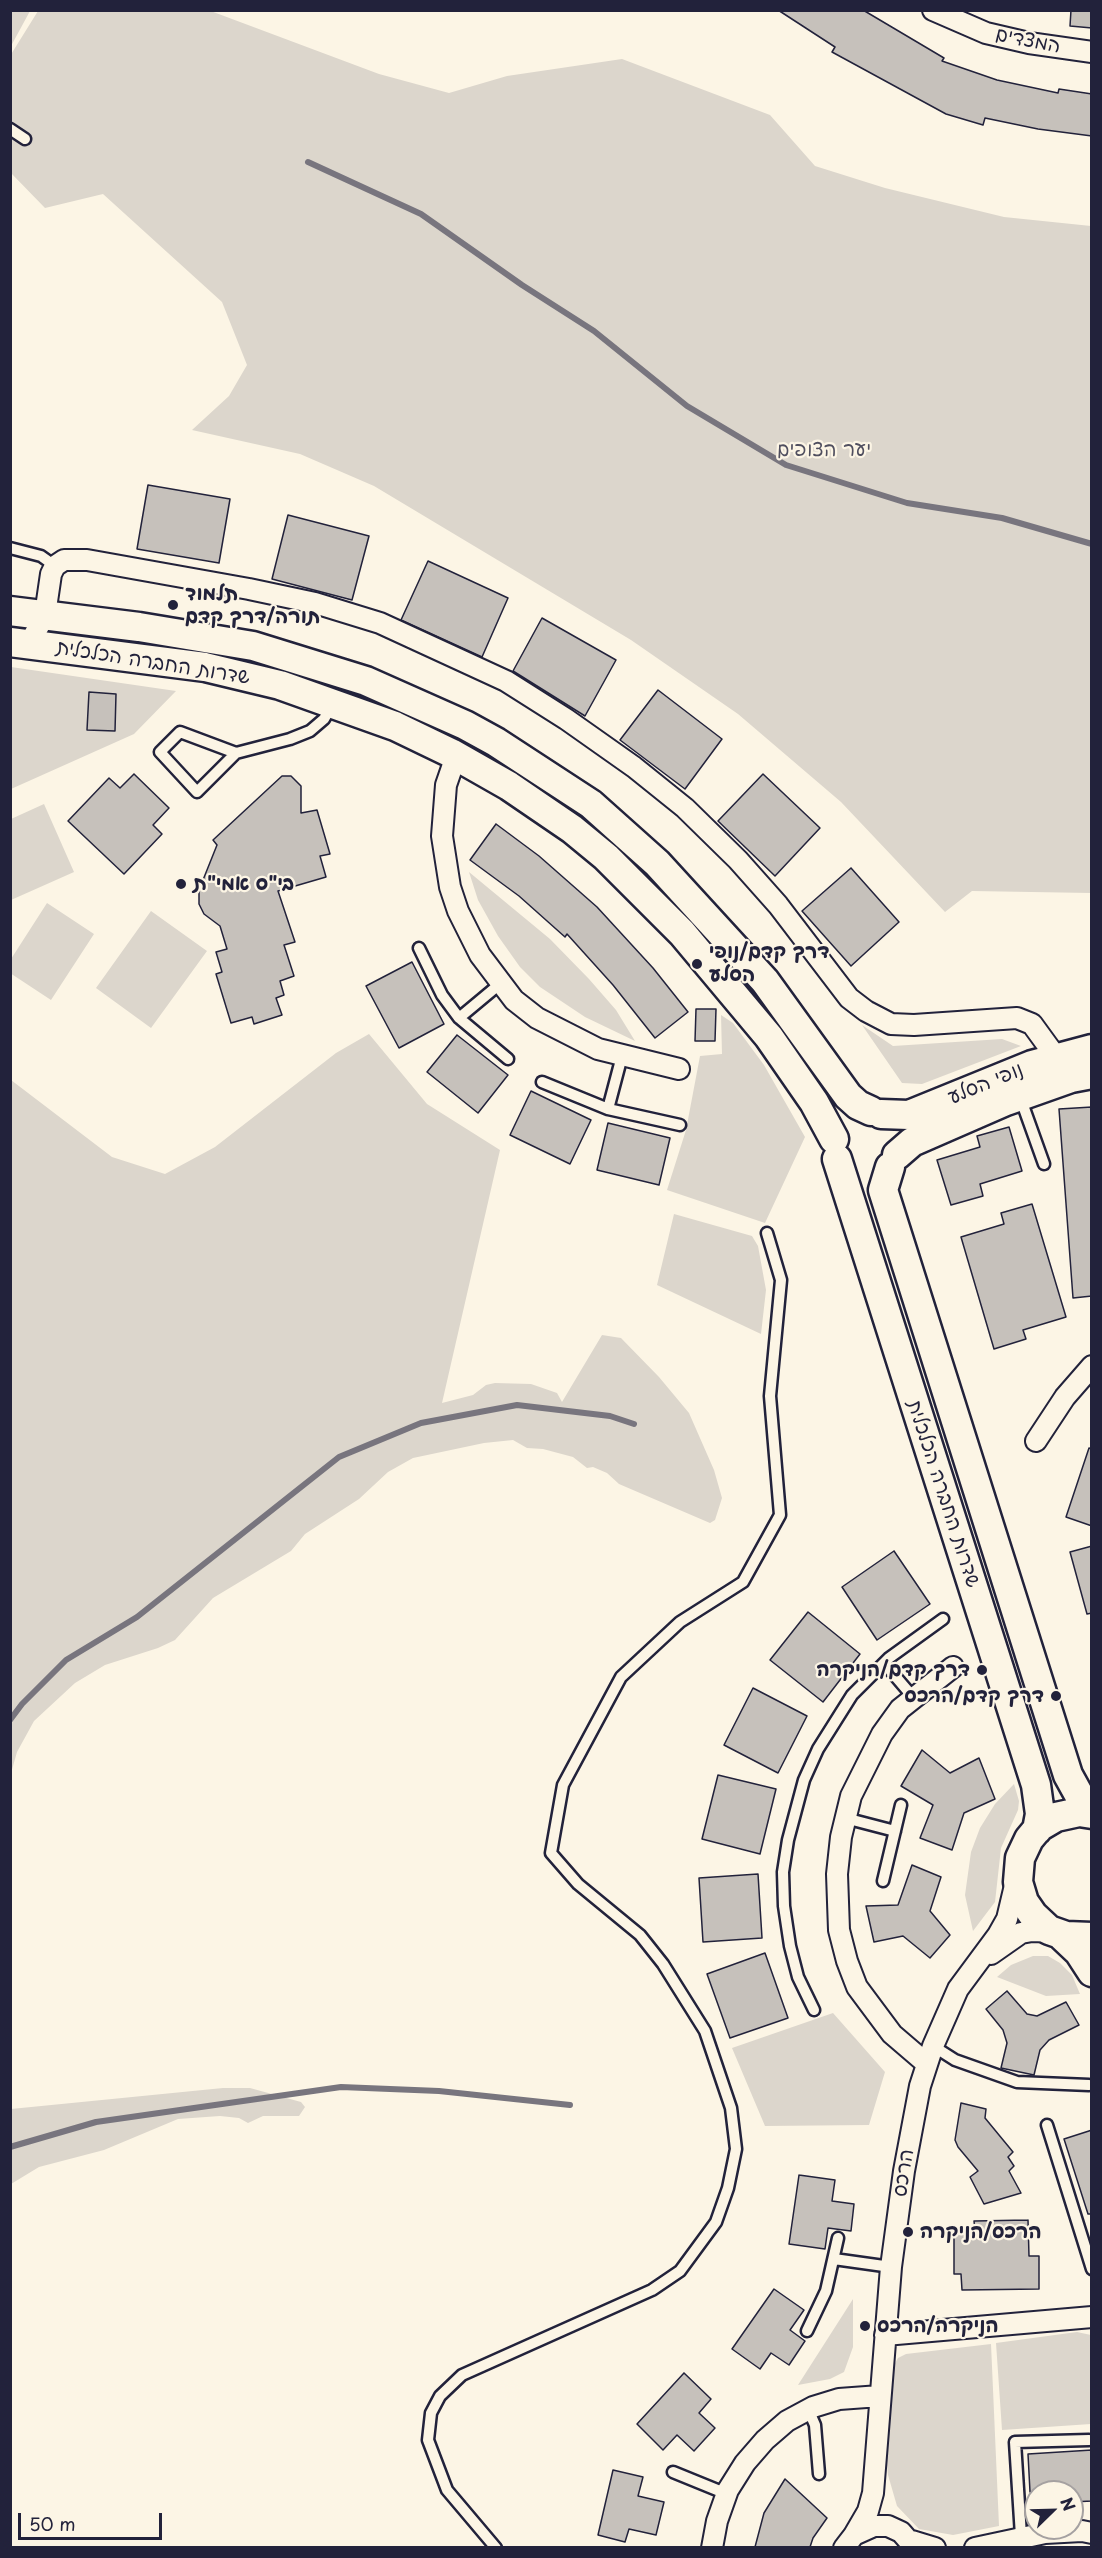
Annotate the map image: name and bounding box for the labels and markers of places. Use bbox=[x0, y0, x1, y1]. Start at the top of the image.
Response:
place label: תלמוד תורה/דרך קדם bbox=[185, 582, 320, 629]
marker: תלמוד תורה/דרך קדם bbox=[166, 598, 180, 612]
place label: בי"ס אמי"ת bbox=[193, 872, 294, 896]
marker: בי"ס אמי"ת bbox=[174, 877, 188, 891]
place label: דרך קדם/נופי הסלע bbox=[709, 940, 830, 987]
marker: דרך קדם/נופי הסלע bbox=[690, 957, 704, 971]
place label: דרך קדם/הניקרה bbox=[816, 1658, 970, 1682]
marker: דרך קדם/הניקרה bbox=[975, 1663, 989, 1677]
place label: דרך קדם/הרכס bbox=[904, 1684, 1044, 1708]
marker: דרך קדם/הרכס bbox=[1049, 1689, 1063, 1703]
place label: הרכס/הניקרה bbox=[920, 2220, 1042, 2244]
marker: הרכס/הניקרה bbox=[901, 2225, 915, 2239]
place label: הניקרה/הרכס bbox=[877, 2314, 999, 2338]
marker: הניקרה/הרכס bbox=[858, 2319, 872, 2333]

